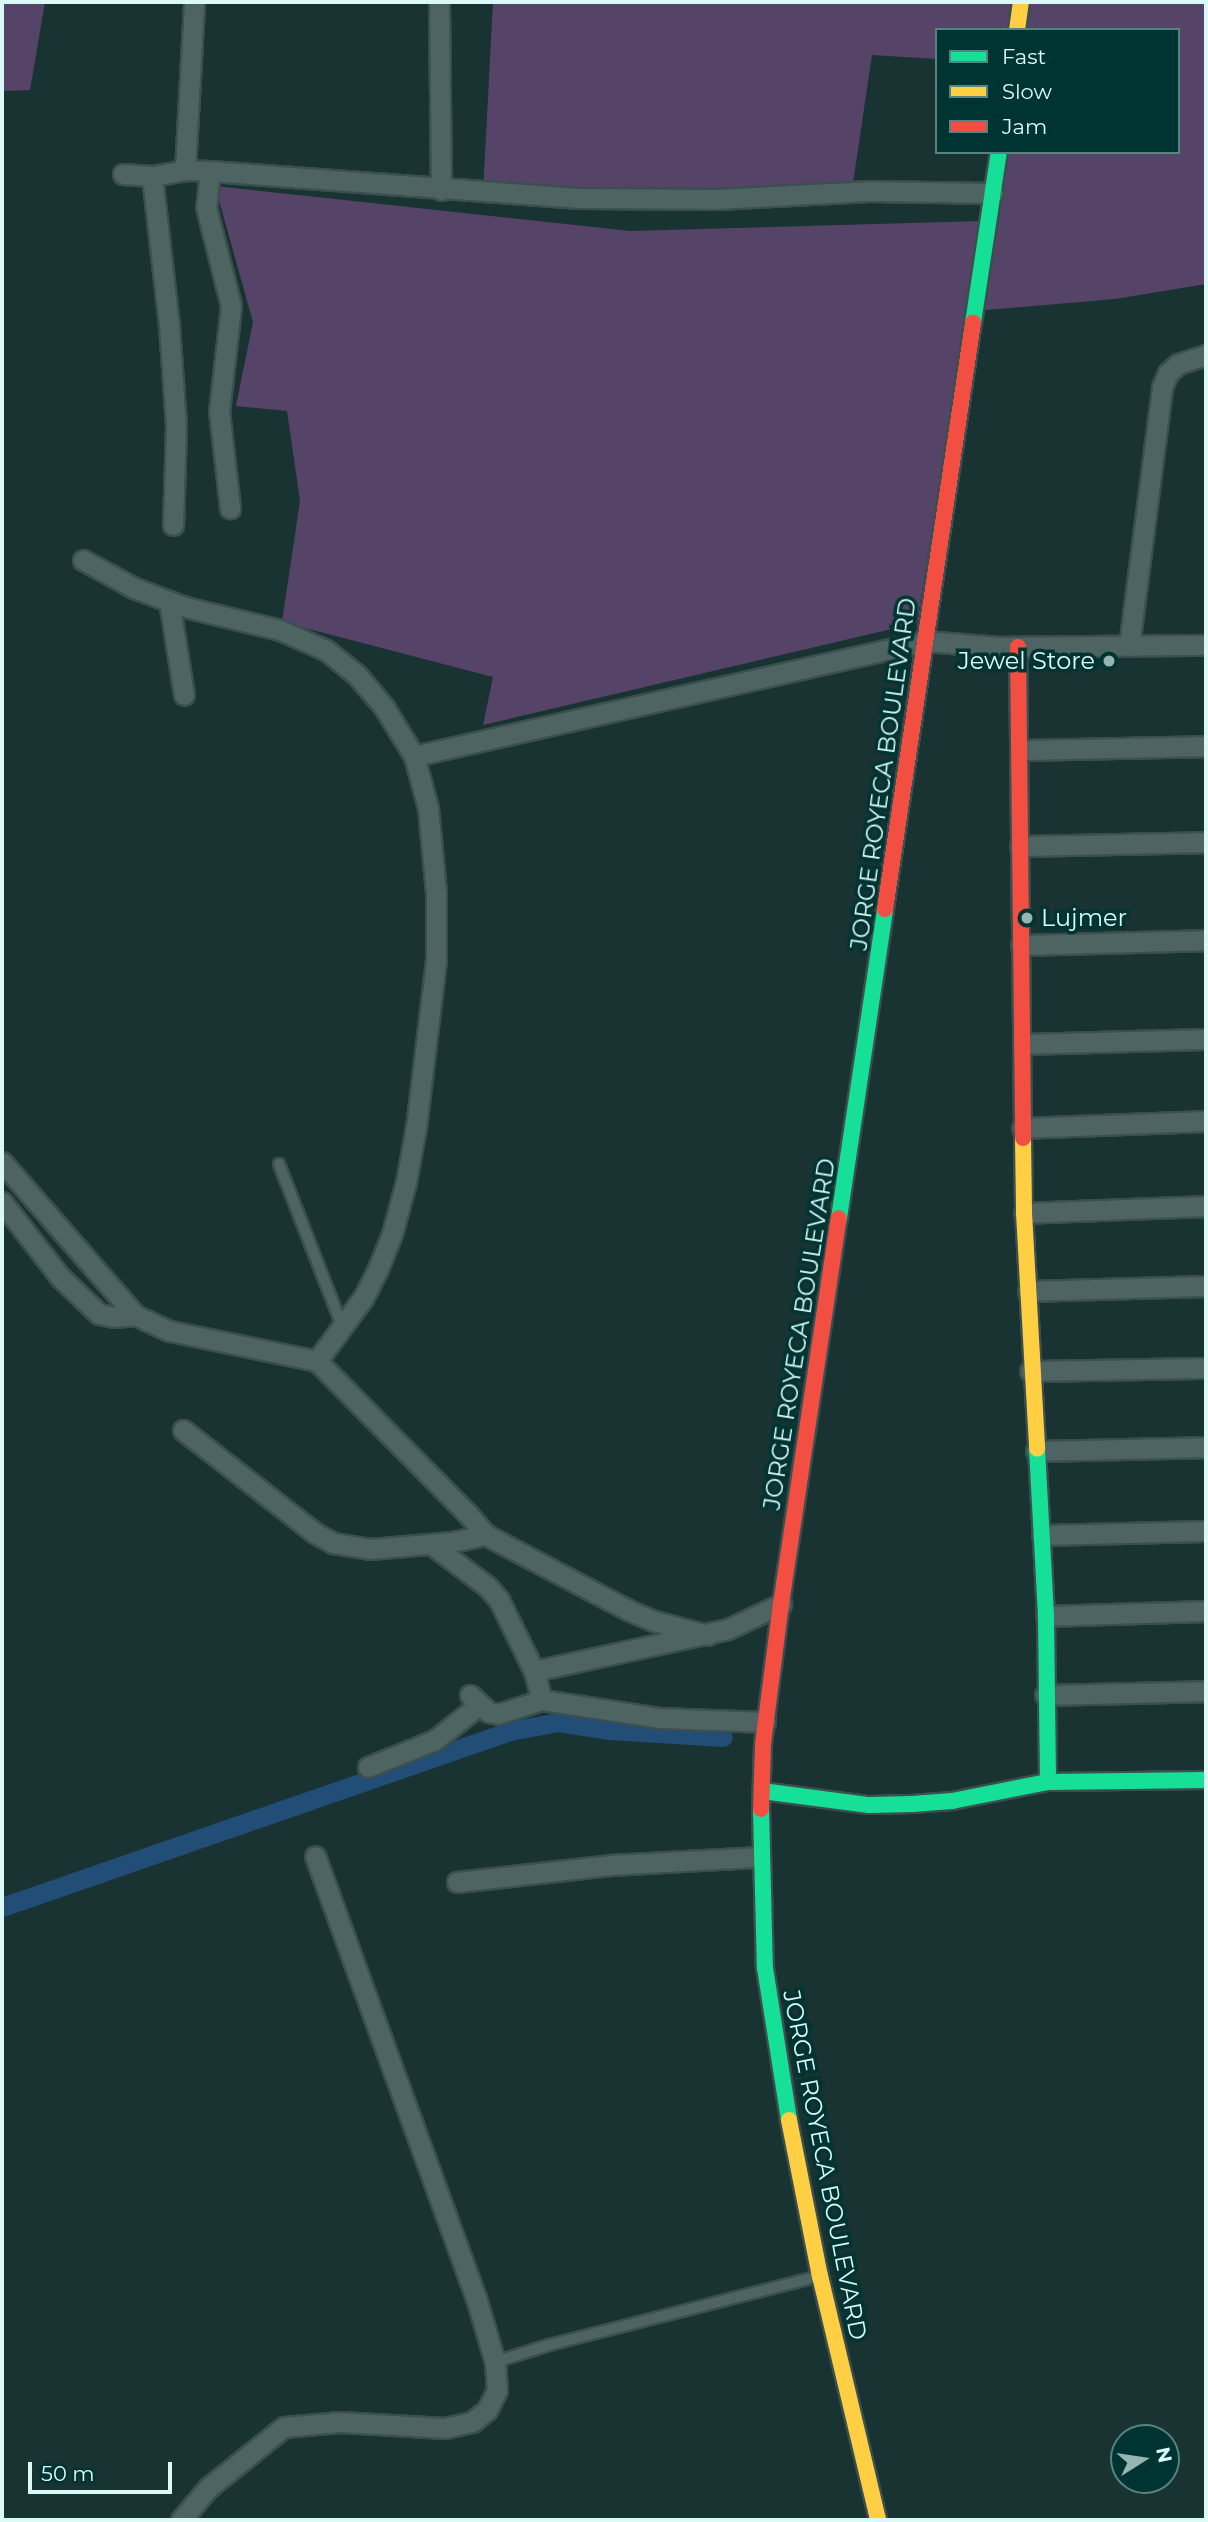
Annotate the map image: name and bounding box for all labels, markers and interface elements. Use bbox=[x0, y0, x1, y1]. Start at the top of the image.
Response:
legend bbox=[935, 28, 1180, 154]
text: Fast bbox=[1002, 44, 1046, 69]
text: Slow bbox=[1002, 79, 1052, 104]
text: Jam bbox=[1002, 114, 1047, 139]
street label: JORGE ROYECA BOULEVARD bbox=[844, 596, 922, 952]
place label: Jewel Store bbox=[958, 647, 1095, 675]
marker: Jewel Store bbox=[1101, 653, 1117, 669]
place label: Lujmer bbox=[1041, 904, 1127, 932]
marker: Lujmer bbox=[1019, 910, 1035, 926]
street label: JORGE ROYECA BOULEVARD bbox=[757, 1156, 841, 1512]
street label: JORGE ROYECA BOULEVARD bbox=[777, 1988, 873, 2342]
north arrow bbox=[1110, 2424, 1180, 2494]
text: N bbox=[1151, 2445, 1177, 2465]
scale bar bbox=[32, 2448, 175, 2492]
text: 50 m bbox=[41, 2461, 95, 2486]

